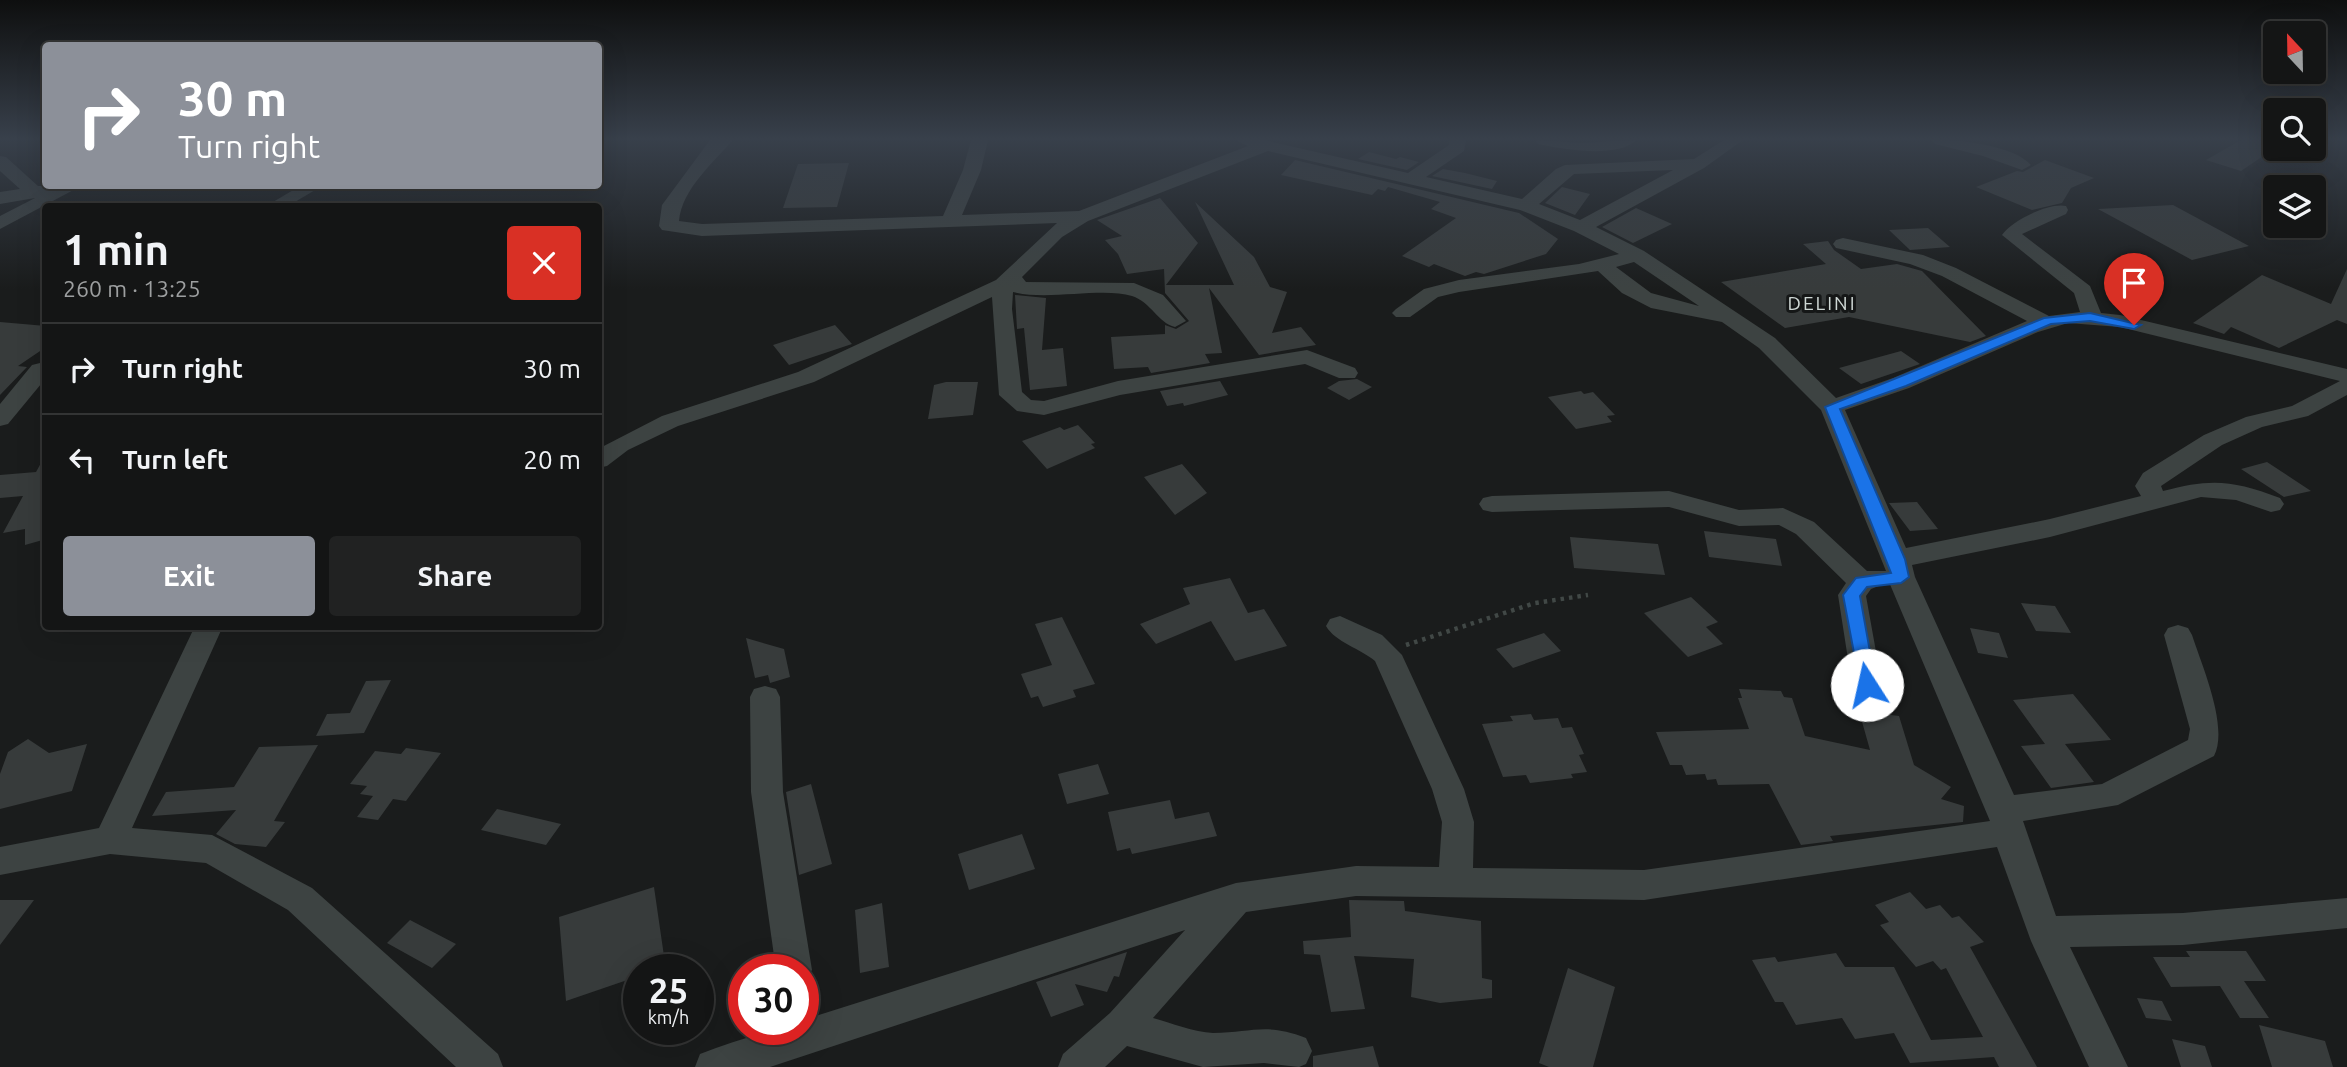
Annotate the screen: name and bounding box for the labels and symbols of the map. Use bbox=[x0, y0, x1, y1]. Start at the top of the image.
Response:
north arrow bbox=[2263, 21, 2326, 84]
pin bbox=[2104, 253, 2164, 325]
district label: DELINI bbox=[1787, 292, 1857, 314]
position arrow bbox=[1830, 648, 1904, 722]
speed limit sign: 30 bbox=[728, 954, 819, 1045]

